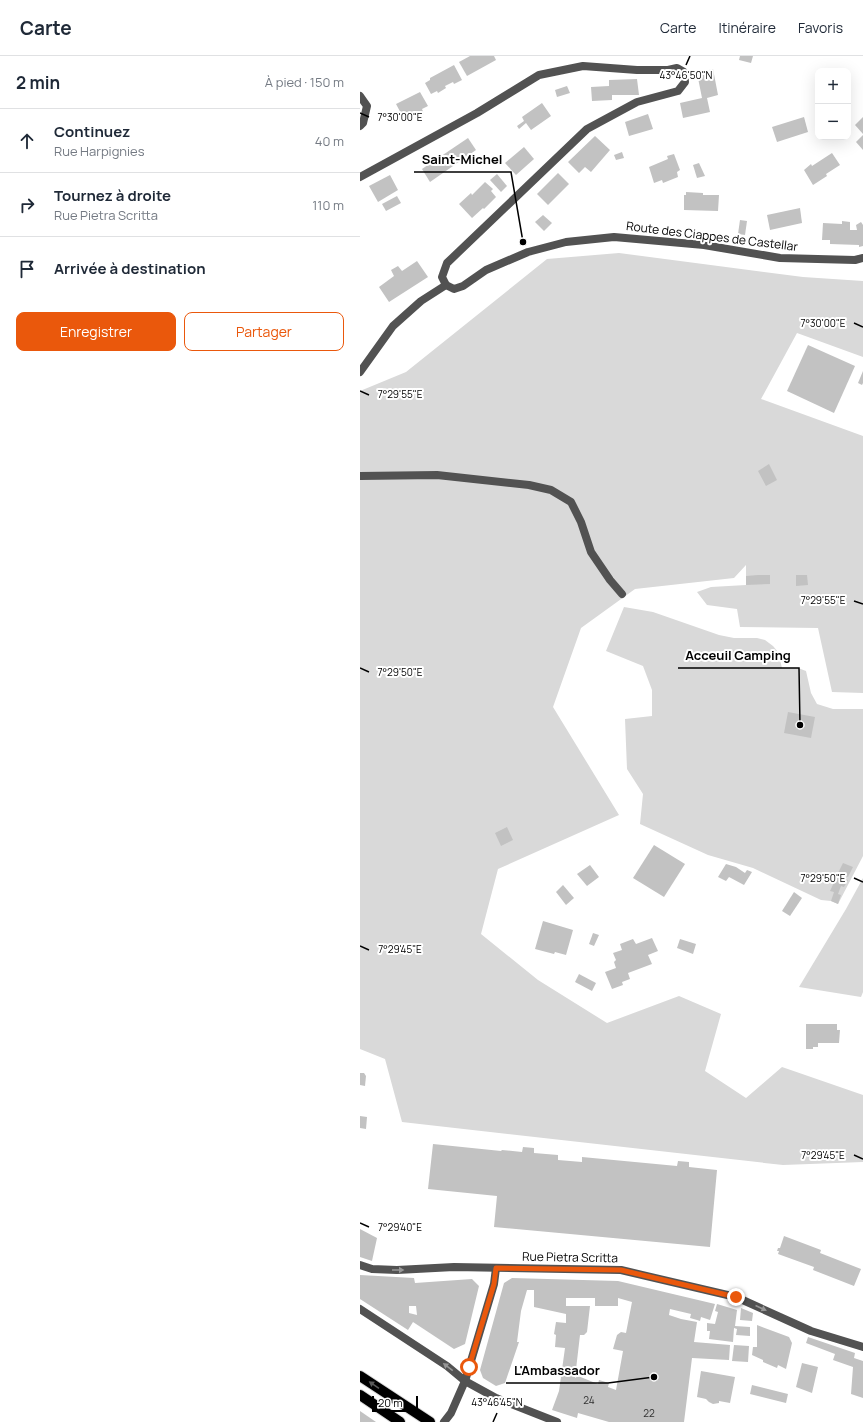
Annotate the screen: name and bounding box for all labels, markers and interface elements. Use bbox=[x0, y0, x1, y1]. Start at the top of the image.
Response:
text: Carte bbox=[20, 15, 72, 41]
text: Carte bbox=[660, 18, 696, 37]
text: Itinéraire bbox=[718, 18, 776, 37]
text: Favoris bbox=[798, 18, 843, 37]
text: 43°46'50"N bbox=[660, 68, 713, 82]
map controls bbox=[815, 68, 851, 140]
button: + bbox=[815, 68, 851, 104]
text: 2 min bbox=[16, 71, 60, 94]
text: À pied · 150 m bbox=[265, 73, 344, 91]
button: − bbox=[815, 104, 851, 140]
text: 7°30'00"E bbox=[377, 110, 423, 124]
text: Continuez bbox=[54, 121, 130, 142]
icon: ahead bbox=[16, 130, 38, 152]
text: 40 m bbox=[315, 132, 344, 150]
text: Rue Harpignies bbox=[54, 142, 145, 160]
callout: Saint-Michel bbox=[414, 147, 511, 172]
text: Saint-Michel bbox=[422, 150, 502, 168]
text: Tournez à droite bbox=[54, 185, 171, 206]
icon: right bbox=[16, 194, 38, 216]
text: 110 m bbox=[312, 196, 344, 214]
text: Rue Pietra Scritta bbox=[54, 206, 158, 224]
street label: Route des Ciappes de Castellar bbox=[625, 217, 799, 255]
icon: arrive bbox=[16, 258, 38, 280]
text: Arrivée à destination bbox=[54, 258, 206, 279]
button: Enregistrer bbox=[16, 312, 176, 351]
button: Partager bbox=[184, 312, 344, 351]
text: 7°30'00"E bbox=[800, 316, 846, 330]
text: 7°29'55"E bbox=[378, 387, 423, 401]
text: 7°29'55"E bbox=[801, 593, 846, 607]
callout: Acceuil Camping bbox=[678, 643, 799, 668]
text: Acceuil Camping bbox=[685, 646, 791, 664]
text: 7°29'50"E bbox=[377, 665, 423, 679]
text: 7°29'50"E bbox=[800, 871, 846, 885]
text: 7°29'45"E bbox=[378, 942, 422, 956]
text: 7°29'45"E bbox=[801, 1148, 845, 1162]
text: 7°29'40"E bbox=[378, 1220, 422, 1234]
street label: Rue Pietra Scritta bbox=[522, 1248, 618, 1266]
one-way arrow bbox=[392, 1267, 405, 1273]
route end bbox=[727, 1288, 745, 1306]
one-way arrow bbox=[755, 1305, 766, 1311]
route start bbox=[460, 1358, 478, 1376]
callout: L'Ambassador bbox=[506, 1358, 608, 1383]
text: L'Ambassador bbox=[514, 1361, 600, 1379]
one-way arrow bbox=[442, 1363, 453, 1371]
one-way arrow bbox=[369, 1381, 379, 1389]
house number: 24 bbox=[583, 1393, 595, 1407]
scale bar bbox=[372, 1394, 418, 1413]
text: 20 m bbox=[378, 1395, 403, 1410]
text: 43°46'45"N bbox=[471, 1395, 523, 1409]
house number: 22 bbox=[643, 1406, 655, 1420]

